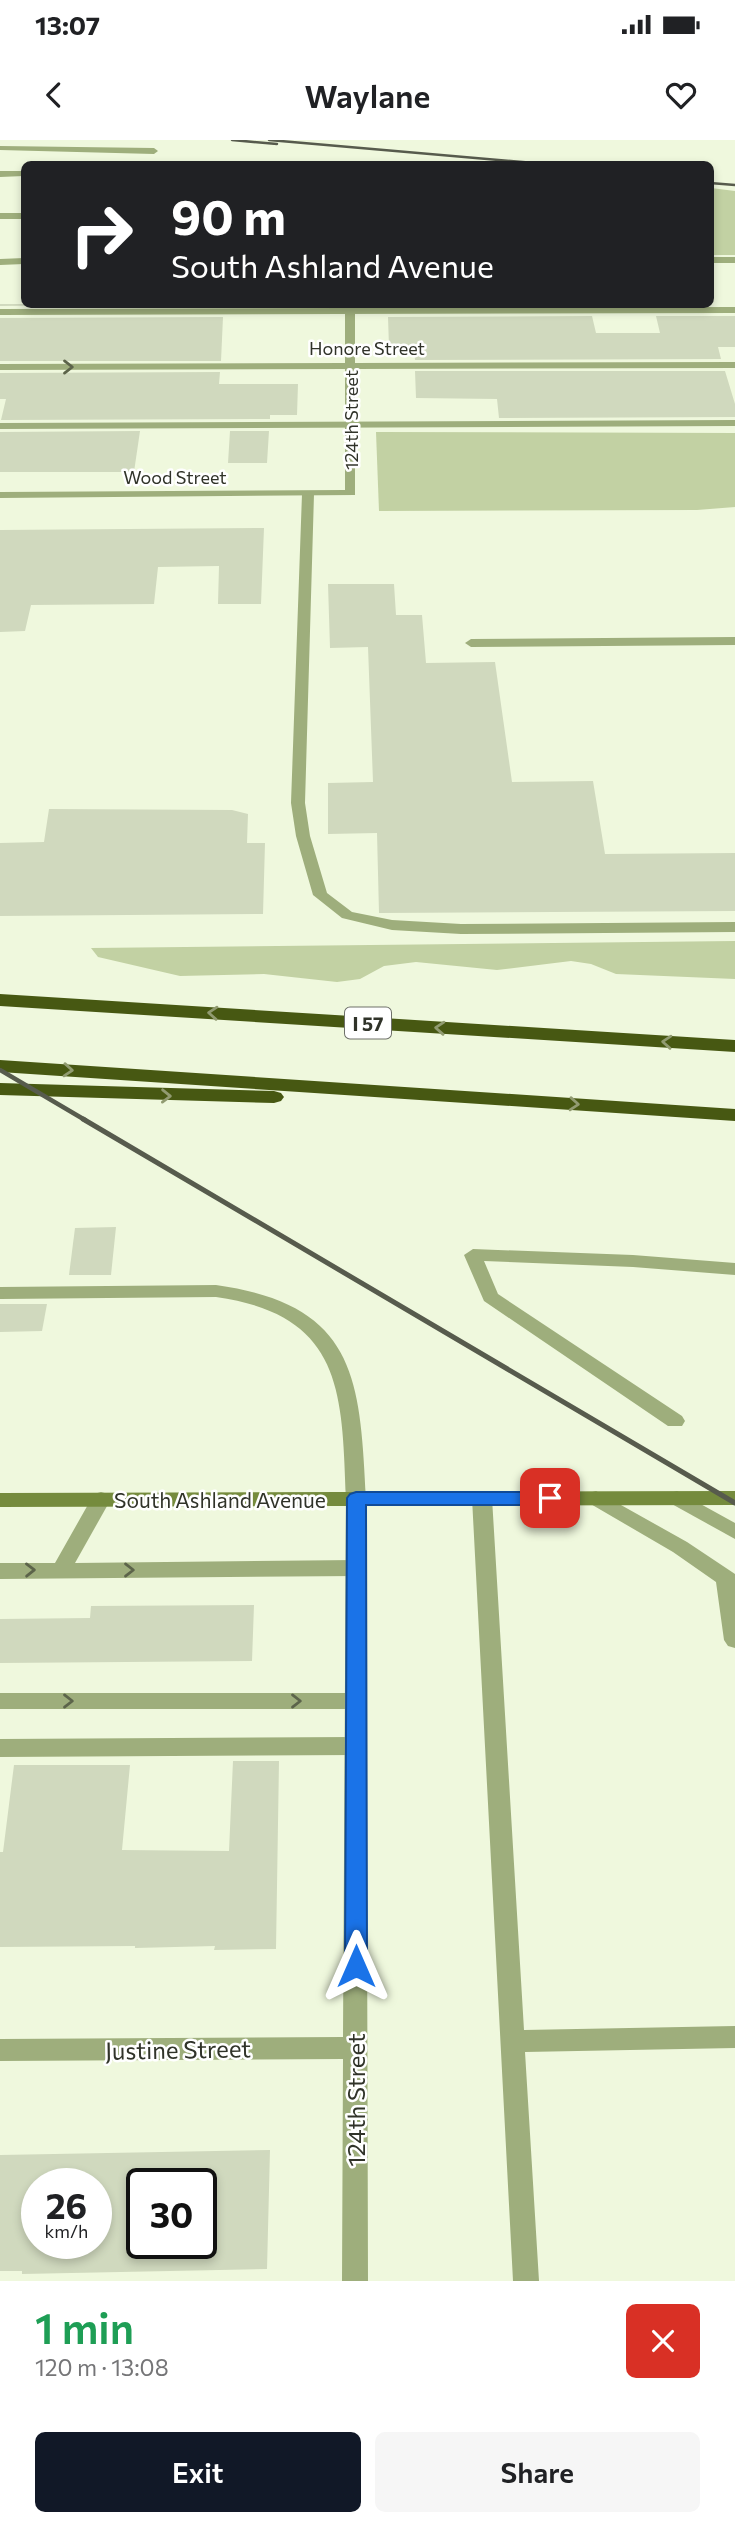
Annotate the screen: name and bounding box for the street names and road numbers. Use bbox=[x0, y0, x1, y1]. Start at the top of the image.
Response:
street label: Honore Street bbox=[309, 337, 425, 359]
street label: 124th Street bbox=[340, 370, 362, 470]
street label: Wood Street bbox=[123, 466, 227, 488]
road number: I 57 bbox=[345, 1008, 391, 1038]
street label: South Ashland Avenue bbox=[114, 1487, 326, 1512]
street label: Justine Street bbox=[105, 2033, 251, 2065]
street label: 124th Street bbox=[341, 2033, 370, 2167]

